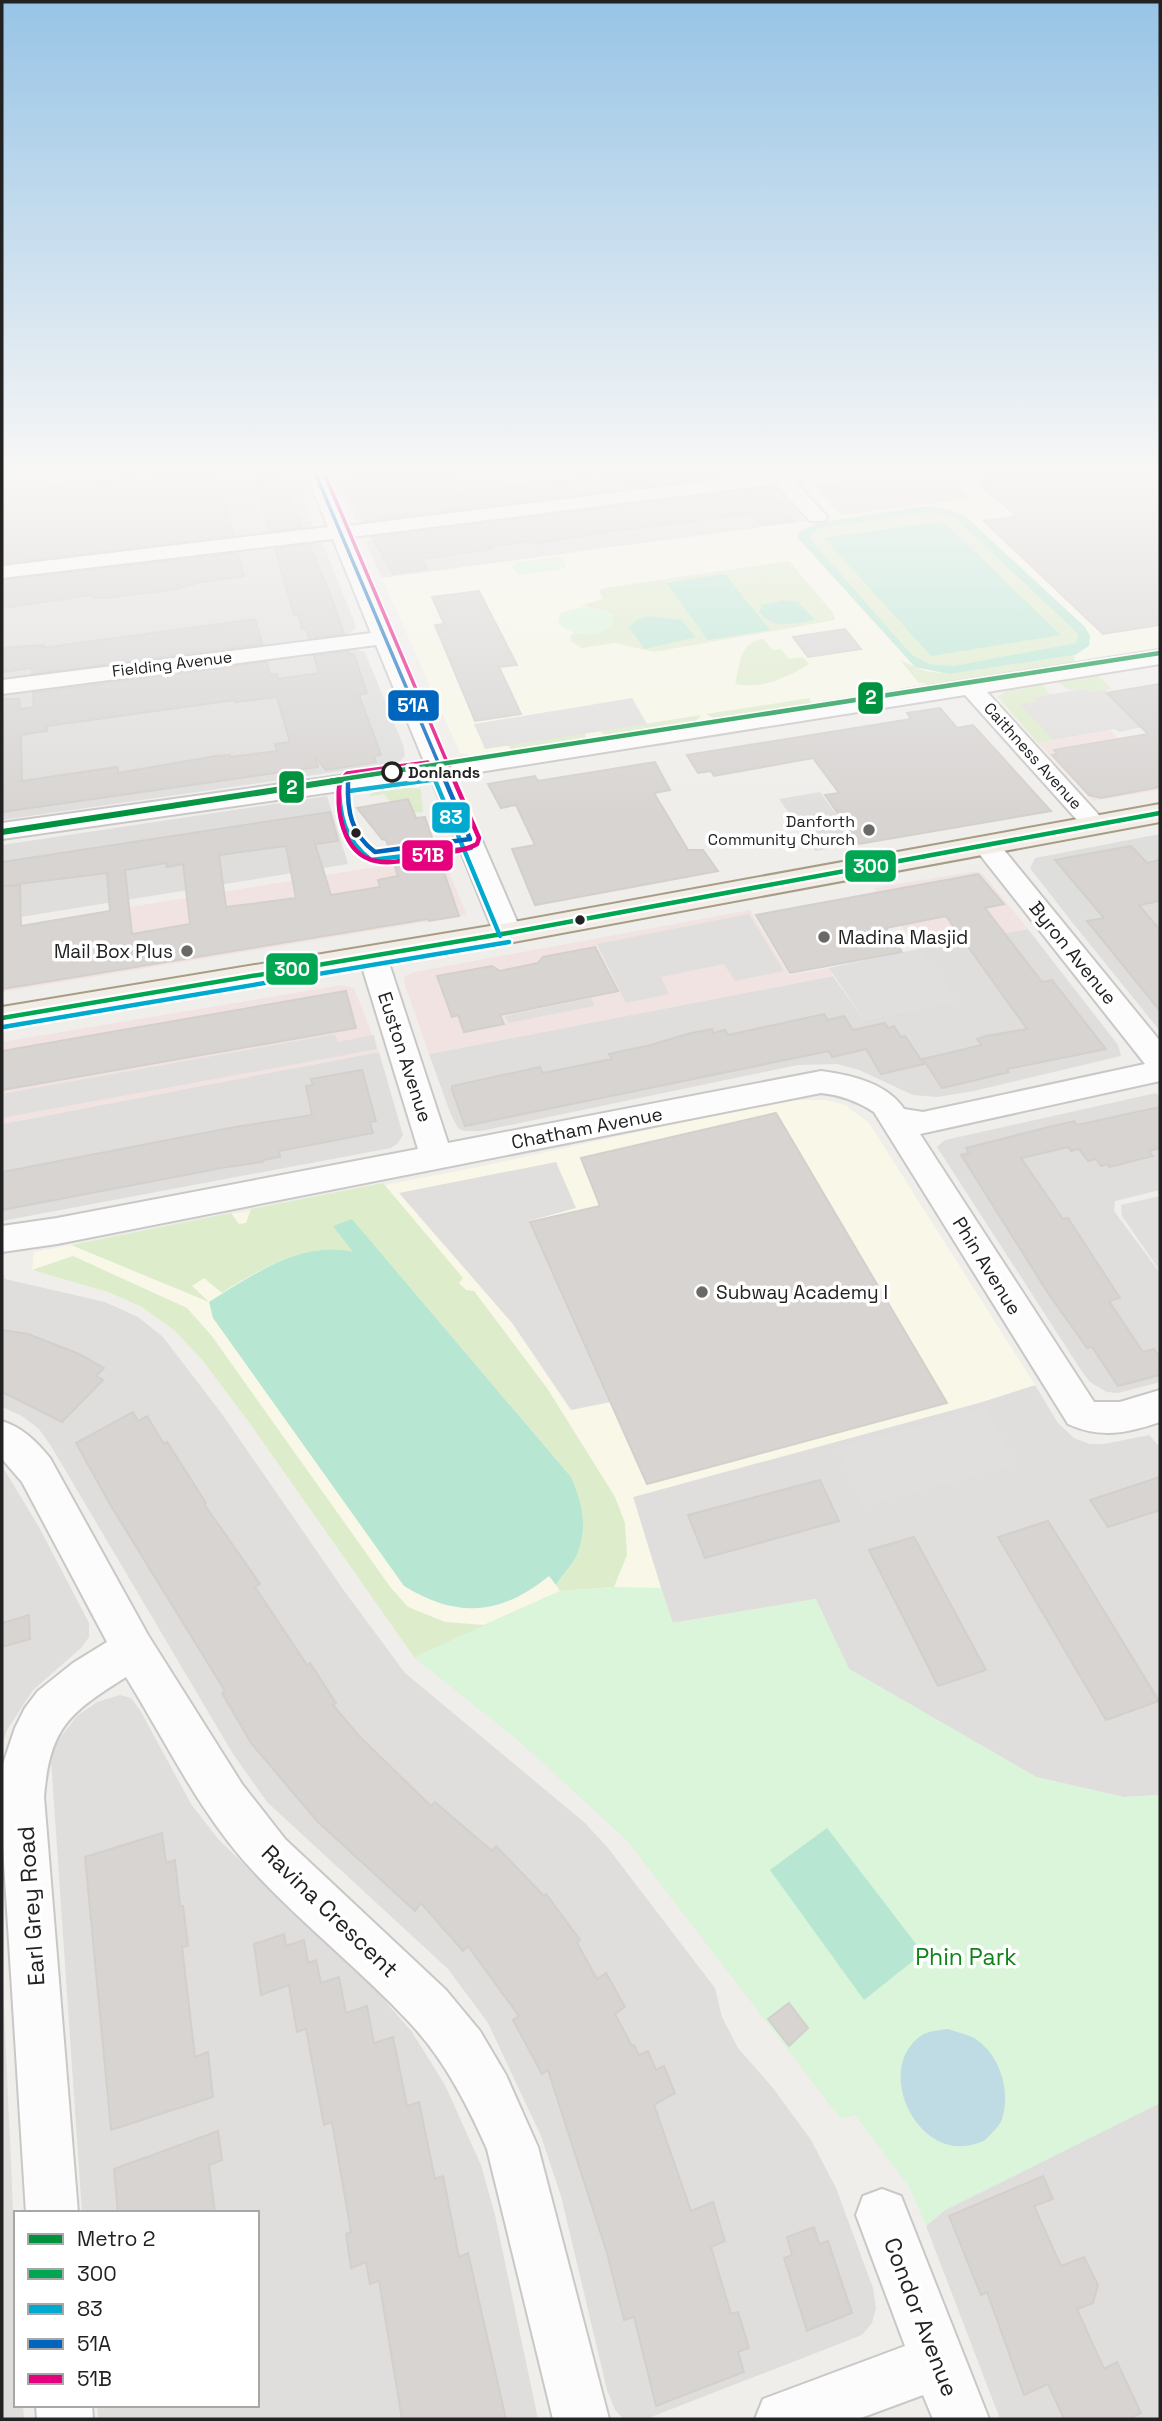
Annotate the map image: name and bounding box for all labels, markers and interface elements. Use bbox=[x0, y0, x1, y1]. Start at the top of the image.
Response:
street label: Fielding Avenue bbox=[111, 646, 233, 682]
line badge: 2 bbox=[857, 681, 884, 715]
text: 2 bbox=[865, 685, 877, 710]
line badge: 51A bbox=[387, 689, 440, 722]
text: 51A bbox=[397, 693, 429, 718]
street label: Caithness Avenue bbox=[979, 698, 1087, 814]
marker: Donlands bbox=[382, 762, 402, 782]
place label: Donlands bbox=[408, 762, 480, 783]
line badge: 2 bbox=[278, 770, 305, 804]
text: 2 bbox=[286, 775, 298, 800]
line badge: 83 bbox=[431, 801, 471, 834]
text: 83 bbox=[440, 805, 462, 830]
place label: Danforth Community Church bbox=[708, 811, 855, 850]
marker: Danforth Community Church bbox=[861, 822, 877, 838]
unlabelled marker bbox=[349, 826, 363, 840]
line badge: 51B bbox=[401, 839, 454, 872]
text: 51B bbox=[412, 843, 444, 868]
line badge: 300 bbox=[844, 849, 897, 883]
text: 300 bbox=[853, 854, 889, 879]
street label: Byron Avenue bbox=[1024, 896, 1122, 1010]
unlabelled marker bbox=[573, 913, 587, 927]
place label: Madina Masjid bbox=[838, 925, 968, 950]
marker: Madina Masjid bbox=[816, 929, 832, 945]
place label: Mail Box Plus bbox=[54, 939, 173, 964]
marker: Mail Box Plus bbox=[179, 943, 195, 959]
line badge: 300 bbox=[265, 952, 319, 986]
text: 300 bbox=[274, 957, 310, 982]
street label: Euston Avenue bbox=[372, 989, 438, 1125]
street label: Chatham Avenue bbox=[509, 1101, 665, 1155]
street label: Phin Avenue bbox=[947, 1212, 1027, 1320]
place label: Subway Academy I bbox=[716, 1280, 888, 1305]
marker: Subway Academy I bbox=[694, 1284, 710, 1300]
street label: Earl Grey Road bbox=[10, 1825, 52, 1987]
street label: Ravina Crescent bbox=[255, 1838, 405, 1984]
park label: Phin Park bbox=[915, 1942, 1017, 1972]
legend bbox=[14, 2211, 259, 2407]
text: Metro 2 bbox=[77, 2225, 155, 2252]
street label: Condor Avenue bbox=[877, 2233, 965, 2401]
text: 300 bbox=[77, 2260, 117, 2287]
text: 83 bbox=[77, 2295, 103, 2322]
text: 51A bbox=[77, 2330, 111, 2357]
text: 51B bbox=[77, 2365, 112, 2392]

